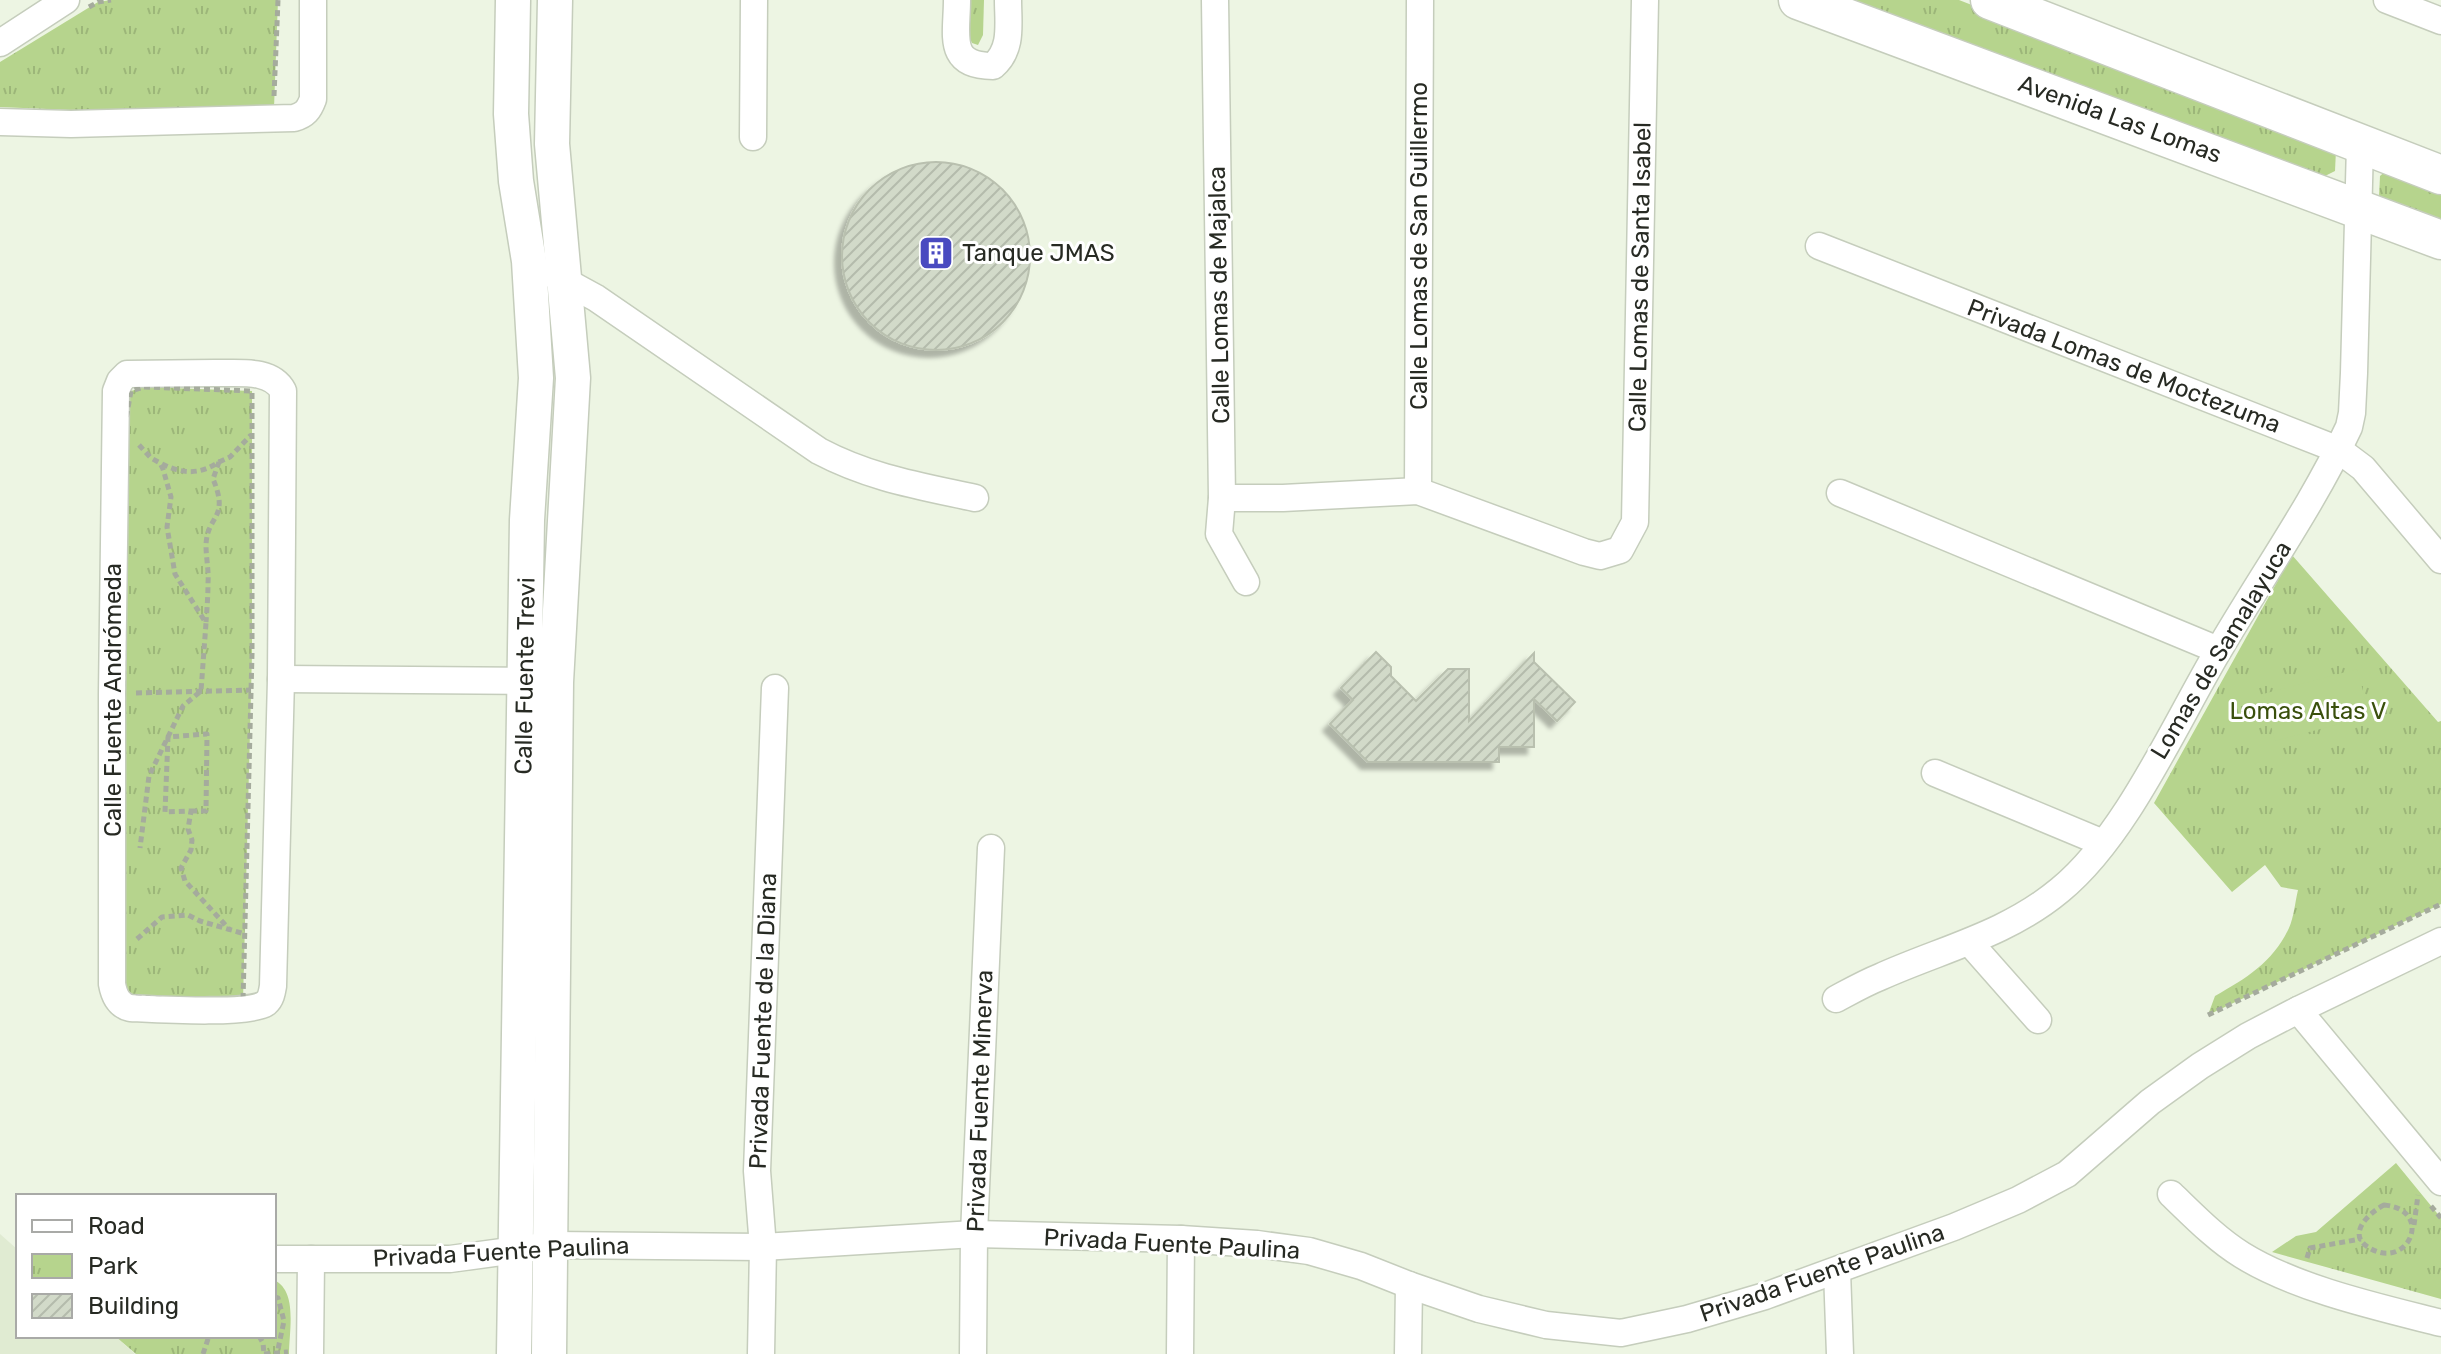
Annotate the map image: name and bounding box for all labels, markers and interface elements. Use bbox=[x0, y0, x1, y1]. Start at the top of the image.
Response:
street label: Avenida Las Lomas bbox=[2015, 69, 2225, 169]
street label: Calle Lomas de San Guillermo bbox=[1405, 82, 1433, 410]
street label: Calle Lomas de Santa Isabel bbox=[1623, 122, 1657, 432]
street label: Calle Lomas de Majalca bbox=[1203, 166, 1235, 424]
building icon: Tanque JMAS bbox=[917, 234, 955, 272]
place label: Tanque JMAS bbox=[962, 239, 1115, 267]
street label: Privada Lomas de Moctezuma bbox=[1963, 293, 2285, 439]
street label: Lomas de Samalayuca bbox=[2145, 536, 2297, 764]
street label: Calle Fuente Andrómeda bbox=[99, 563, 127, 837]
street label: Calle Fuente Trevi bbox=[509, 577, 541, 775]
park label: Lomas Altas V bbox=[2230, 697, 2386, 725]
street label: Privada Fuente de la Diana bbox=[744, 872, 782, 1170]
street label: Privada Fuente Minerva bbox=[961, 969, 999, 1233]
legend bbox=[16, 1194, 276, 1338]
text: Road bbox=[88, 1212, 145, 1240]
street label: Privada Fuente Paulina bbox=[1696, 1218, 1948, 1328]
street label: Privada Fuente Paulina bbox=[1043, 1223, 1301, 1265]
street label: Privada Fuente Paulina bbox=[372, 1231, 630, 1273]
text: Park bbox=[88, 1252, 139, 1280]
text: Building bbox=[88, 1292, 179, 1320]

